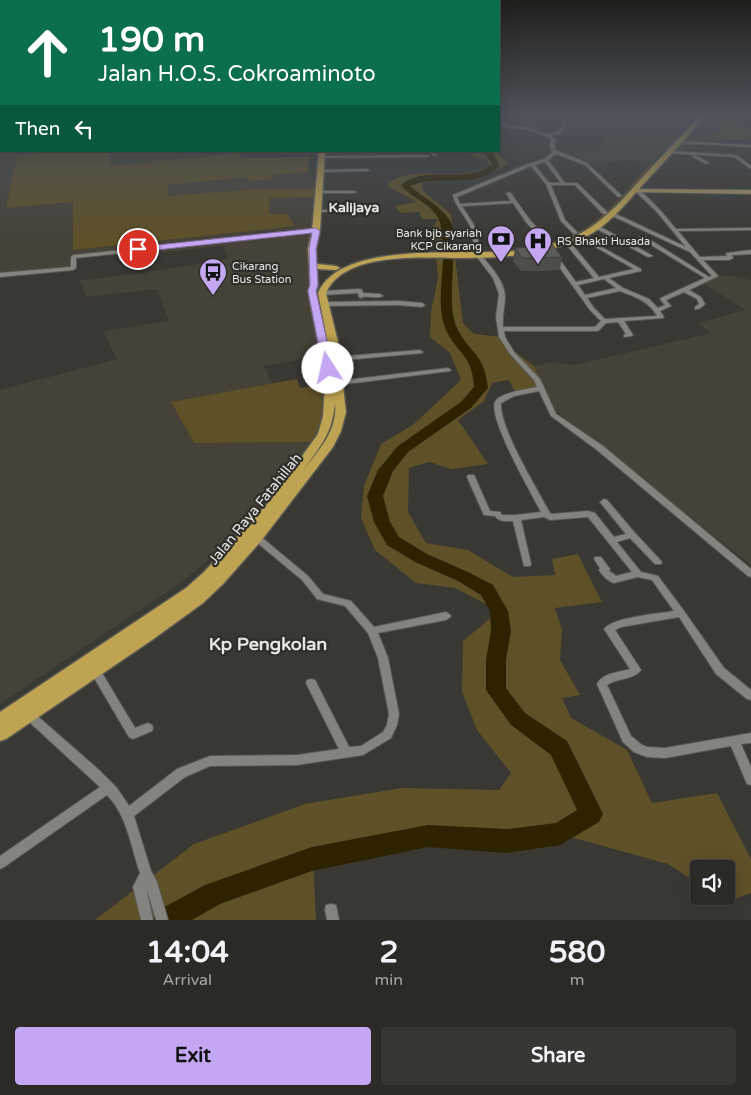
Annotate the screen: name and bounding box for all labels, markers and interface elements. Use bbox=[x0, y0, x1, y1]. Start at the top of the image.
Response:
text: 190 m bbox=[98, 19, 205, 61]
icon: ahead bbox=[15, 20, 80, 85]
text: Jalan H.O.S. Cokroaminoto bbox=[98, 61, 376, 87]
icon: left bbox=[70, 115, 98, 143]
text: Then bbox=[15, 118, 60, 140]
district label: Kalijaya bbox=[329, 199, 380, 216]
bank icon: Bank bjb syariah KCP Cikarang bbox=[486, 224, 516, 263]
hospital icon: RS Bhakti Husada bbox=[523, 226, 553, 265]
place label: Bank bjb syariah KCP Cikarang bbox=[396, 227, 482, 253]
pin bbox=[117, 228, 159, 270]
icon: arrive bbox=[124, 235, 152, 263]
place label: RS Bhakti Husada bbox=[557, 235, 650, 248]
bus stop icon: Cikarang Bus Station bbox=[198, 257, 228, 296]
place label: Cikarang Bus Station bbox=[232, 260, 292, 286]
position arrow bbox=[301, 341, 353, 393]
street label: Jalan Raya Fatahillah bbox=[205, 450, 305, 568]
district label: Kp Pengkolan bbox=[209, 633, 327, 655]
map controls bbox=[690, 860, 735, 905]
button: sound bbox=[690, 860, 735, 905]
text: 14:04 bbox=[146, 934, 229, 971]
text: 2 bbox=[379, 934, 398, 971]
text: 580 bbox=[549, 934, 605, 971]
text: Arrival bbox=[163, 970, 212, 990]
text: min bbox=[375, 970, 403, 990]
text: m bbox=[570, 970, 584, 990]
button: Exit bbox=[15, 1027, 371, 1085]
button: Share bbox=[381, 1027, 736, 1085]

